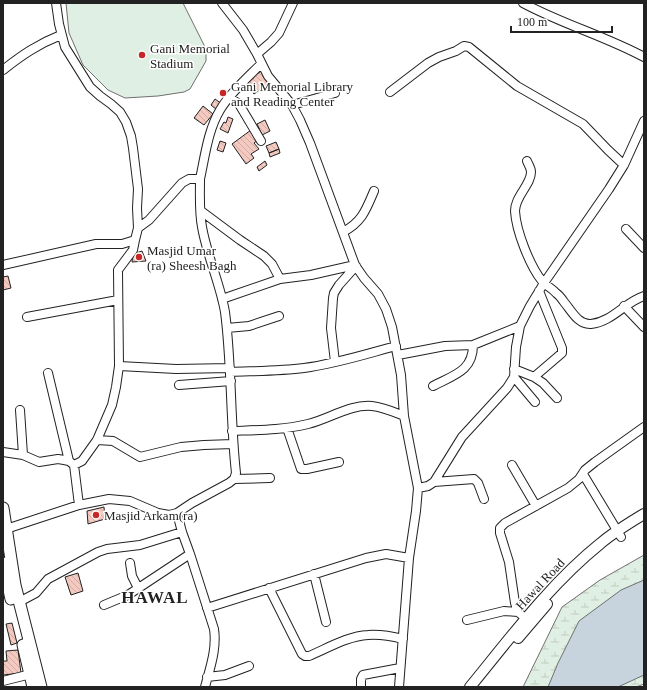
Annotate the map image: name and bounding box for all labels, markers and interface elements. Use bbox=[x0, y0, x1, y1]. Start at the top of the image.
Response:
scale bar bbox=[511, 8, 612, 34]
text: 100 m bbox=[517, 15, 548, 29]
place label: Gani Memorial Stadium bbox=[150, 41, 230, 71]
marker: Gani Memorial Stadium bbox=[137, 50, 147, 60]
place label: Gani Memorial Library and Reading Center bbox=[231, 79, 354, 109]
marker: Gani Memorial Library and Reading Center bbox=[218, 88, 228, 98]
place label: Masjid Umar (ra) Sheesh Bagh bbox=[147, 243, 237, 273]
marker: Masjid Umar (ra) Sheesh Bagh bbox=[134, 252, 144, 262]
place label: Masjid Arkam(ra) bbox=[104, 508, 198, 523]
marker: Masjid Arkam(ra) bbox=[91, 510, 101, 520]
street label: Hawal Road bbox=[512, 555, 568, 613]
district label: HAWAL bbox=[121, 588, 189, 607]

